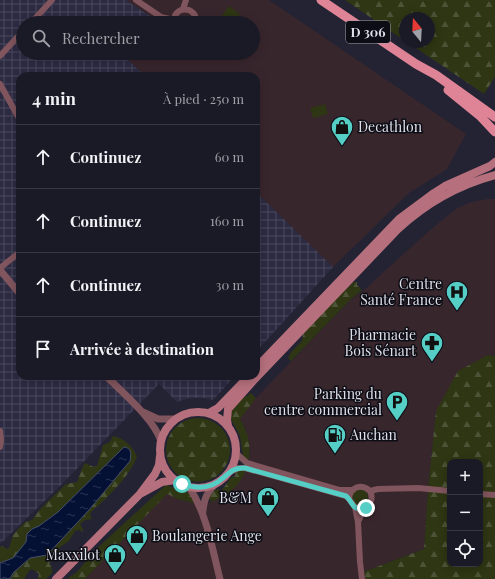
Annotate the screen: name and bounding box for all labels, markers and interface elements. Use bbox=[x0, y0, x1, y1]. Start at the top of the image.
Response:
north arrow bbox=[399, 12, 435, 48]
search box bbox=[16, 16, 260, 60]
road number: D 306 bbox=[346, 21, 390, 43]
icon: search bbox=[30, 27, 52, 49]
text: Rechercher bbox=[62, 28, 140, 48]
text: 4 min bbox=[32, 87, 76, 109]
text: À pied · 250 m bbox=[163, 90, 244, 107]
shop icon: Decathlon bbox=[329, 114, 355, 147]
place label: Decathlon bbox=[358, 117, 423, 136]
icon: ahead bbox=[32, 146, 54, 168]
text: Continuez bbox=[70, 147, 141, 167]
text: 60 m bbox=[215, 148, 244, 165]
icon: ahead bbox=[32, 210, 54, 232]
text: Continuez bbox=[70, 211, 141, 231]
text: 160 m bbox=[210, 212, 244, 229]
icon: ahead bbox=[32, 274, 54, 296]
place label: Centre Santé France bbox=[360, 274, 442, 309]
text: Continuez bbox=[70, 275, 141, 295]
text: 30 m bbox=[216, 276, 244, 293]
hospital icon: Centre Santé France bbox=[444, 279, 470, 312]
place label: Pharmacie Bois Sénart bbox=[345, 325, 417, 360]
pharmacy icon: Pharmacie Bois Sénart bbox=[419, 330, 445, 363]
icon: arrive bbox=[32, 338, 54, 360]
text: Arrivée à destination bbox=[70, 339, 214, 359]
place label: Parking du centre commercial bbox=[264, 384, 382, 419]
parking icon: Parking du centre commercial bbox=[384, 389, 410, 422]
fuel station icon: Auchan bbox=[322, 422, 348, 455]
place label: Auchan bbox=[349, 425, 398, 444]
map controls bbox=[447, 459, 483, 567]
button: + bbox=[447, 459, 483, 495]
route start bbox=[173, 475, 191, 493]
shop icon: B&M bbox=[255, 485, 281, 518]
place label: B&M bbox=[219, 488, 252, 507]
button: − bbox=[447, 495, 483, 531]
route end bbox=[357, 499, 375, 517]
shop icon: Boulangerie Ange bbox=[124, 523, 150, 556]
place label: Boulangerie Ange bbox=[152, 526, 262, 545]
button: locate bbox=[447, 531, 483, 567]
shop icon: Maxxilot bbox=[102, 542, 128, 575]
place label: Maxxilot bbox=[46, 545, 101, 564]

